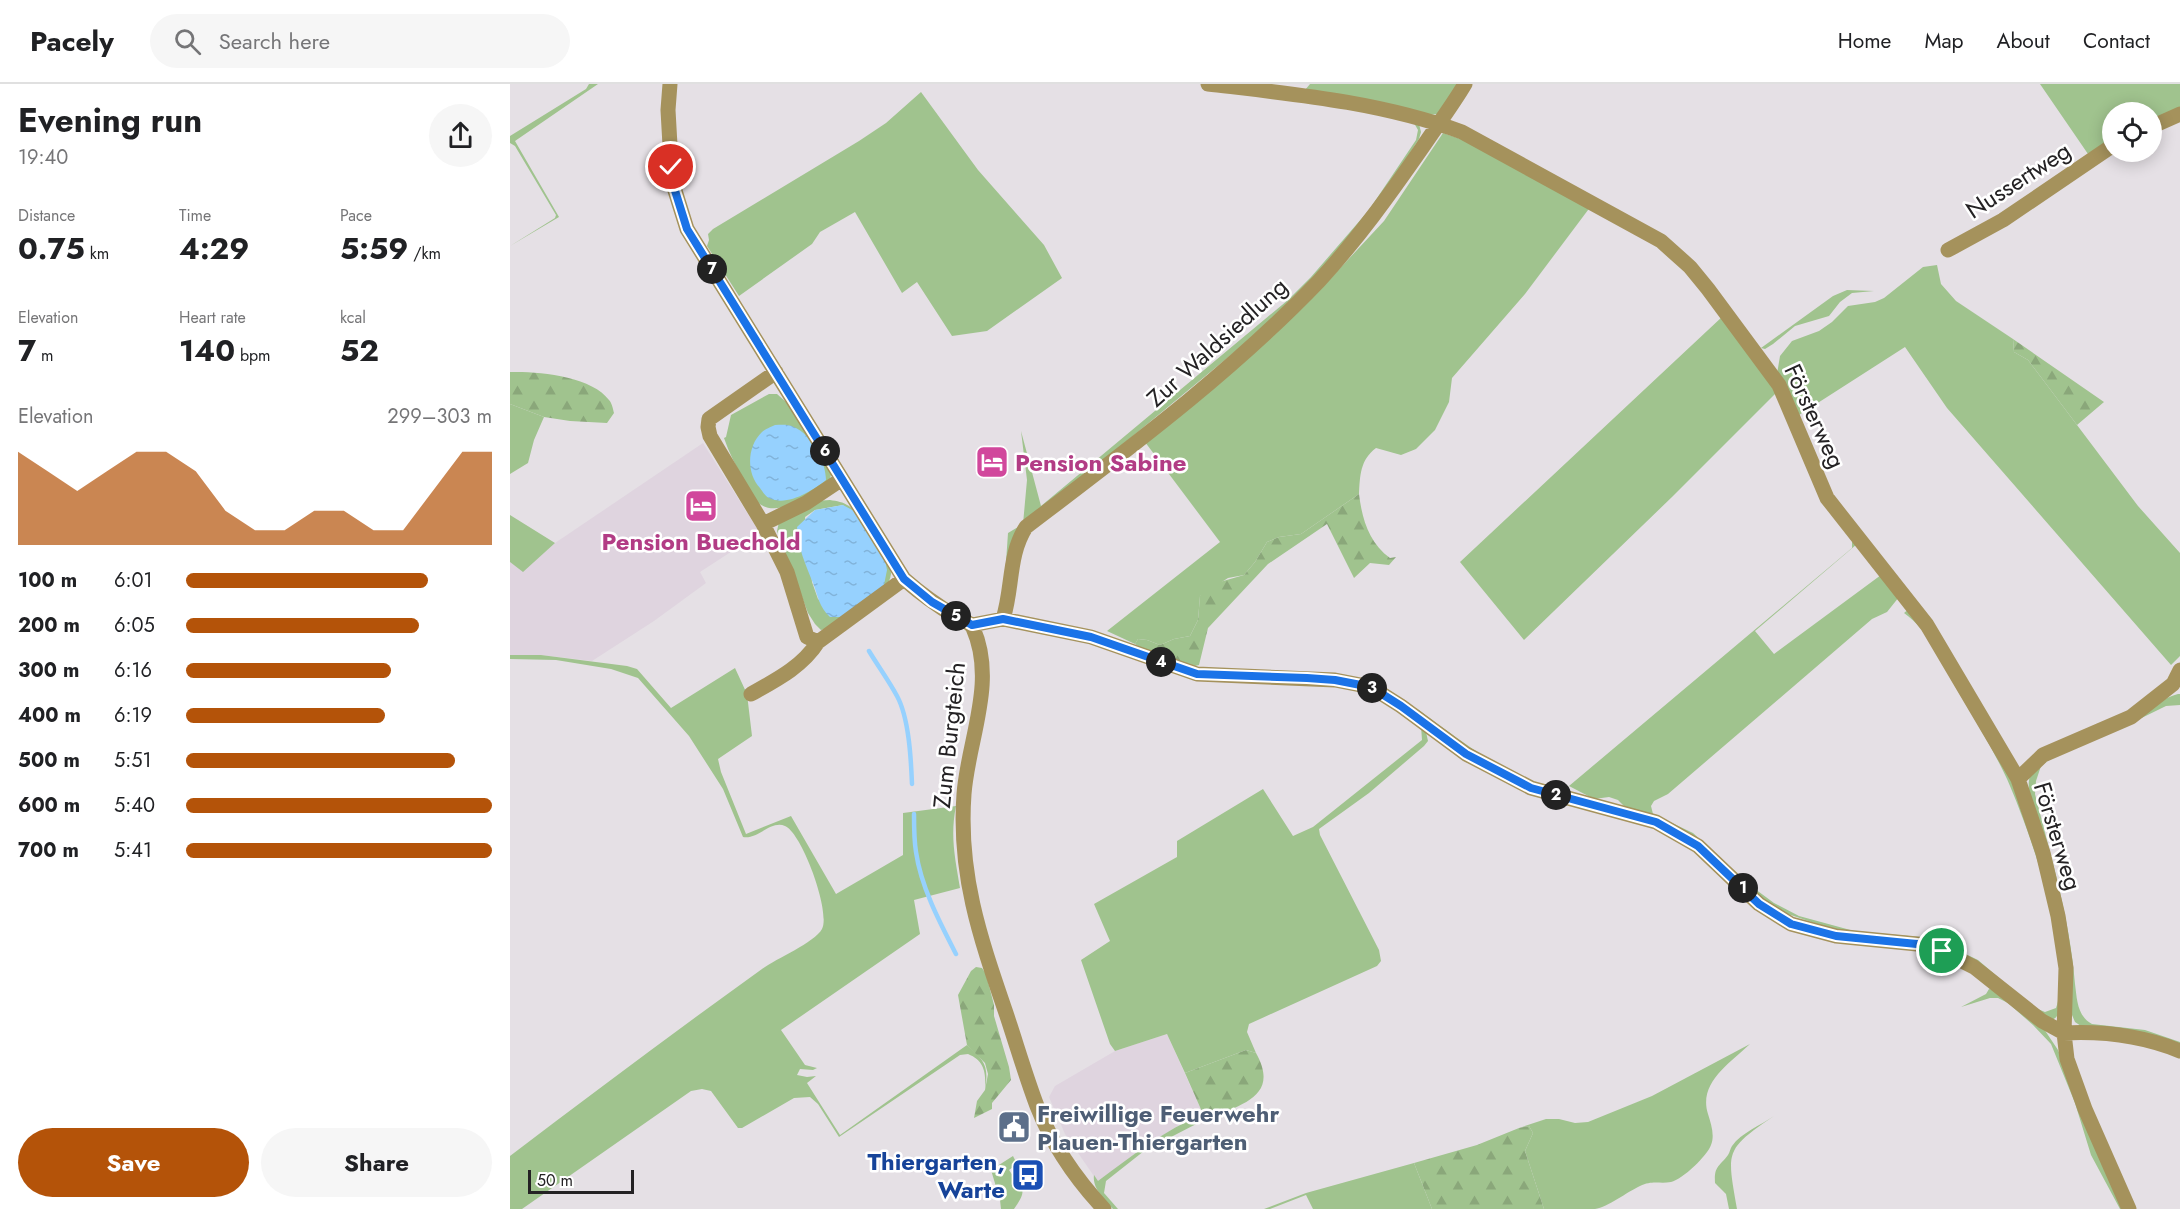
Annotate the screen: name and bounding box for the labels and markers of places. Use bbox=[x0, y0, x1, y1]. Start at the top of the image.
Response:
pin bbox=[645, 141, 696, 192]
pin: 7 bbox=[697, 254, 727, 284]
pin: 6 bbox=[810, 436, 840, 466]
hotel icon: Pension Sabine bbox=[974, 444, 1010, 480]
place label: Pension Sabine bbox=[1015, 445, 1186, 480]
hotel icon: Pension Buechold bbox=[683, 488, 719, 524]
place label: Pension Buechold bbox=[602, 524, 800, 559]
pin: 5 bbox=[941, 601, 971, 631]
pin: 4 bbox=[1146, 647, 1176, 677]
pin: 3 bbox=[1357, 673, 1387, 703]
pin: 2 bbox=[1541, 780, 1571, 810]
pin: 1 bbox=[1728, 873, 1758, 903]
pin bbox=[1916, 925, 1967, 976]
place label: Freiwillige Feuerwehr Plauen-Thiergarten bbox=[1037, 1096, 1279, 1159]
public building icon: Freiwillige Feuerwehr Plauen-Thiergarten bbox=[996, 1109, 1032, 1145]
place label: Thiergarten, Warte bbox=[868, 1144, 1005, 1207]
bus stop icon: Thiergarten, Warte bbox=[1010, 1157, 1046, 1193]

